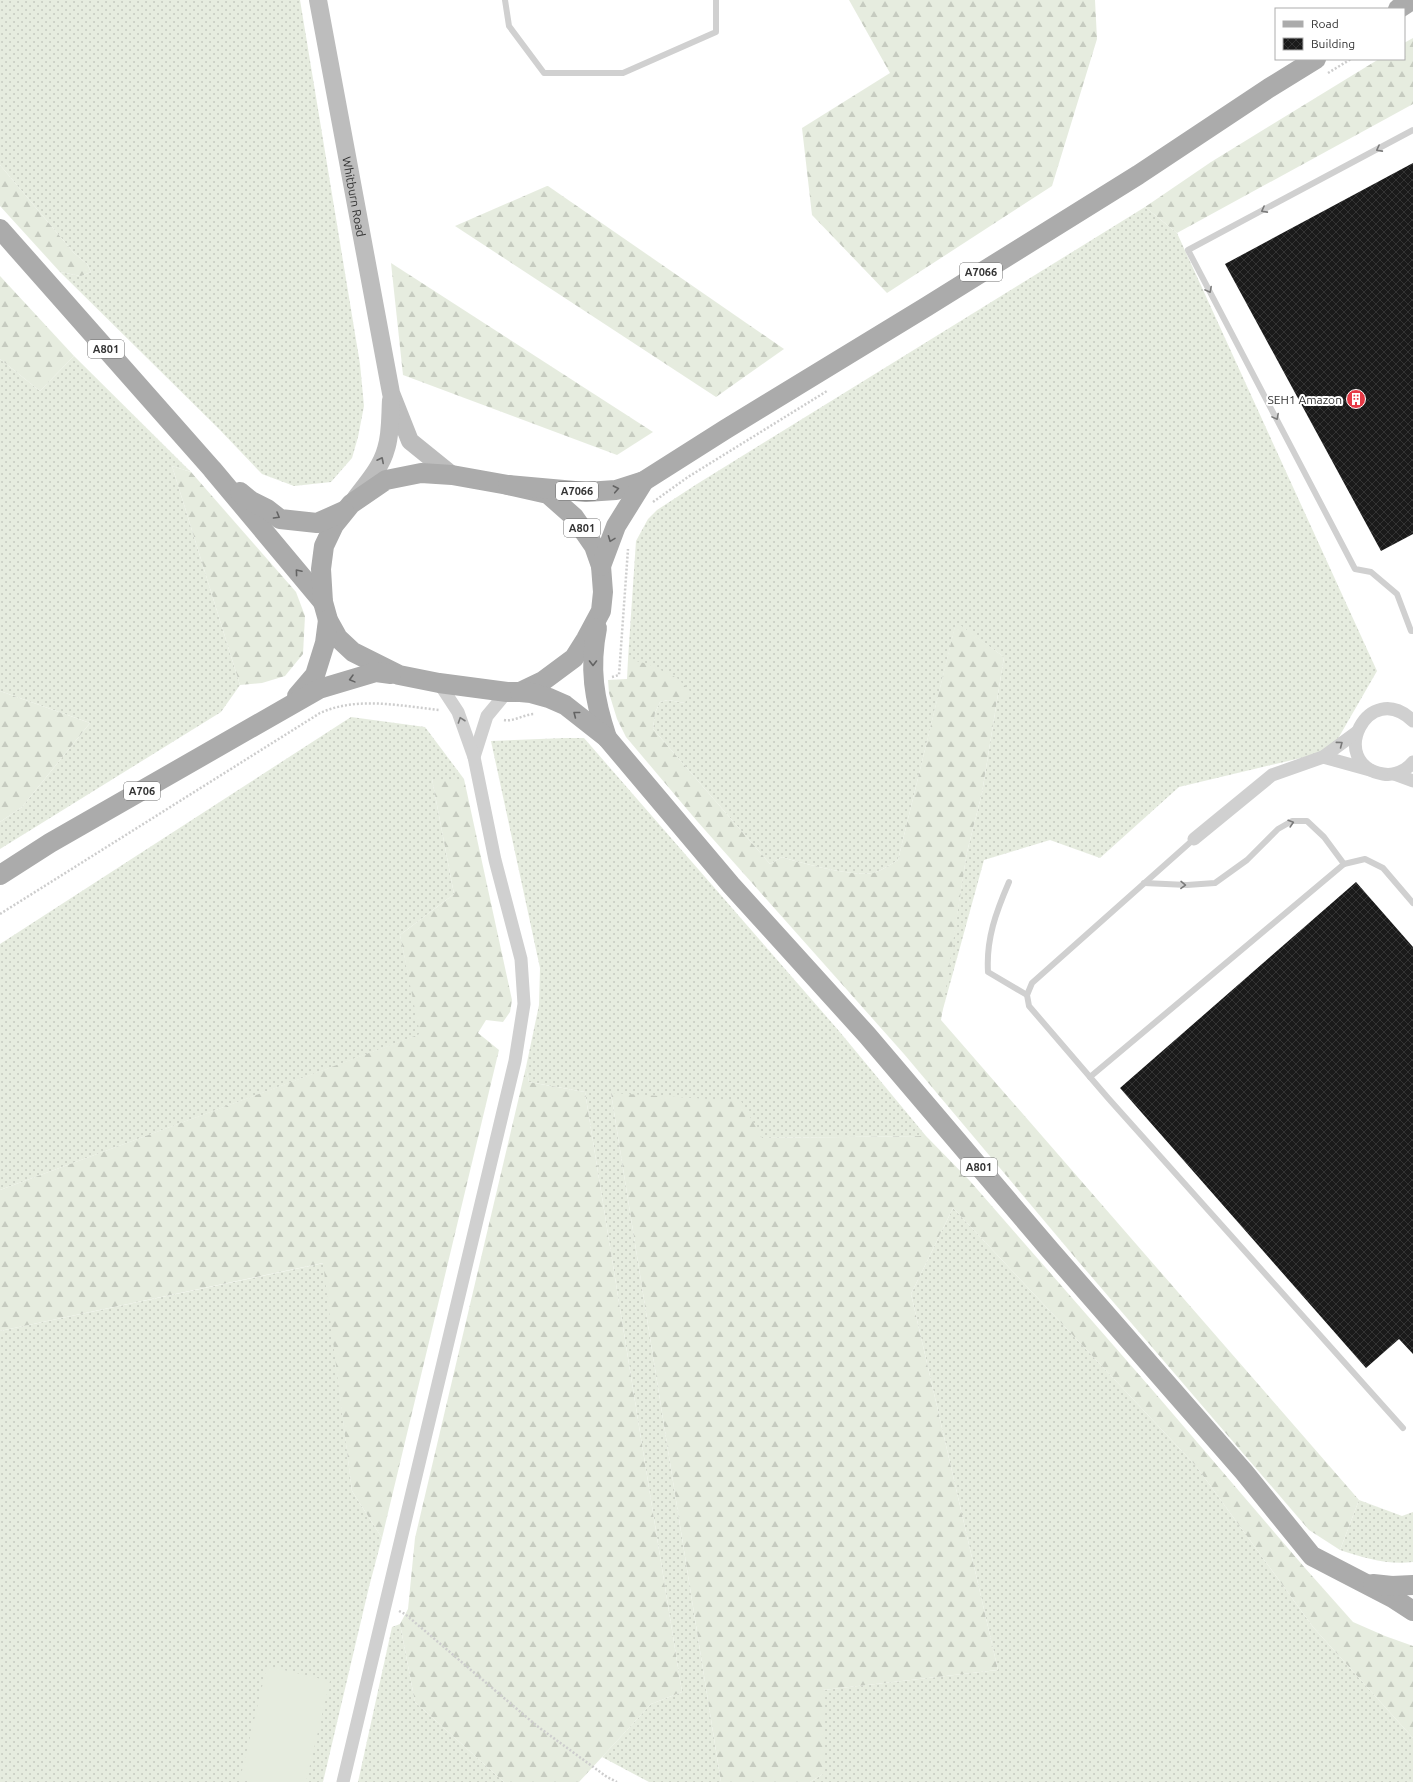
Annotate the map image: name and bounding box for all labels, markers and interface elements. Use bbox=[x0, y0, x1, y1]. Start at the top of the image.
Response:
legend bbox=[1275, 8, 1405, 60]
text: Road bbox=[1311, 17, 1339, 30]
text: Building bbox=[1311, 37, 1355, 50]
one-way arrow bbox=[1375, 144, 1383, 151]
street label: Whitburn Road bbox=[341, 155, 368, 238]
one-way arrow bbox=[1261, 205, 1268, 213]
road number: A7066 bbox=[960, 263, 1002, 281]
one-way arrow bbox=[1204, 285, 1212, 293]
road number: A801 bbox=[88, 340, 124, 358]
building icon: SEH1 Amazon bbox=[1345, 388, 1367, 410]
place label: SEH1 Amazon bbox=[1268, 393, 1342, 406]
one-way arrow bbox=[1271, 413, 1278, 420]
one-way arrow bbox=[376, 457, 384, 464]
road number: A7066 bbox=[556, 482, 598, 500]
one-way arrow bbox=[613, 485, 619, 493]
one-way arrow bbox=[273, 511, 280, 518]
road number: A801 bbox=[564, 519, 600, 537]
one-way arrow bbox=[607, 535, 615, 542]
one-way arrow bbox=[296, 570, 303, 577]
one-way arrow bbox=[589, 660, 597, 666]
one-way arrow bbox=[348, 674, 355, 683]
one-way arrow bbox=[573, 711, 580, 718]
one-way arrow bbox=[457, 716, 465, 723]
one-way arrow bbox=[1336, 742, 1343, 749]
road number: A706 bbox=[124, 782, 160, 800]
one-way arrow bbox=[1288, 819, 1295, 828]
one-way arrow bbox=[1180, 881, 1186, 889]
road number: A801 bbox=[961, 1158, 997, 1176]

